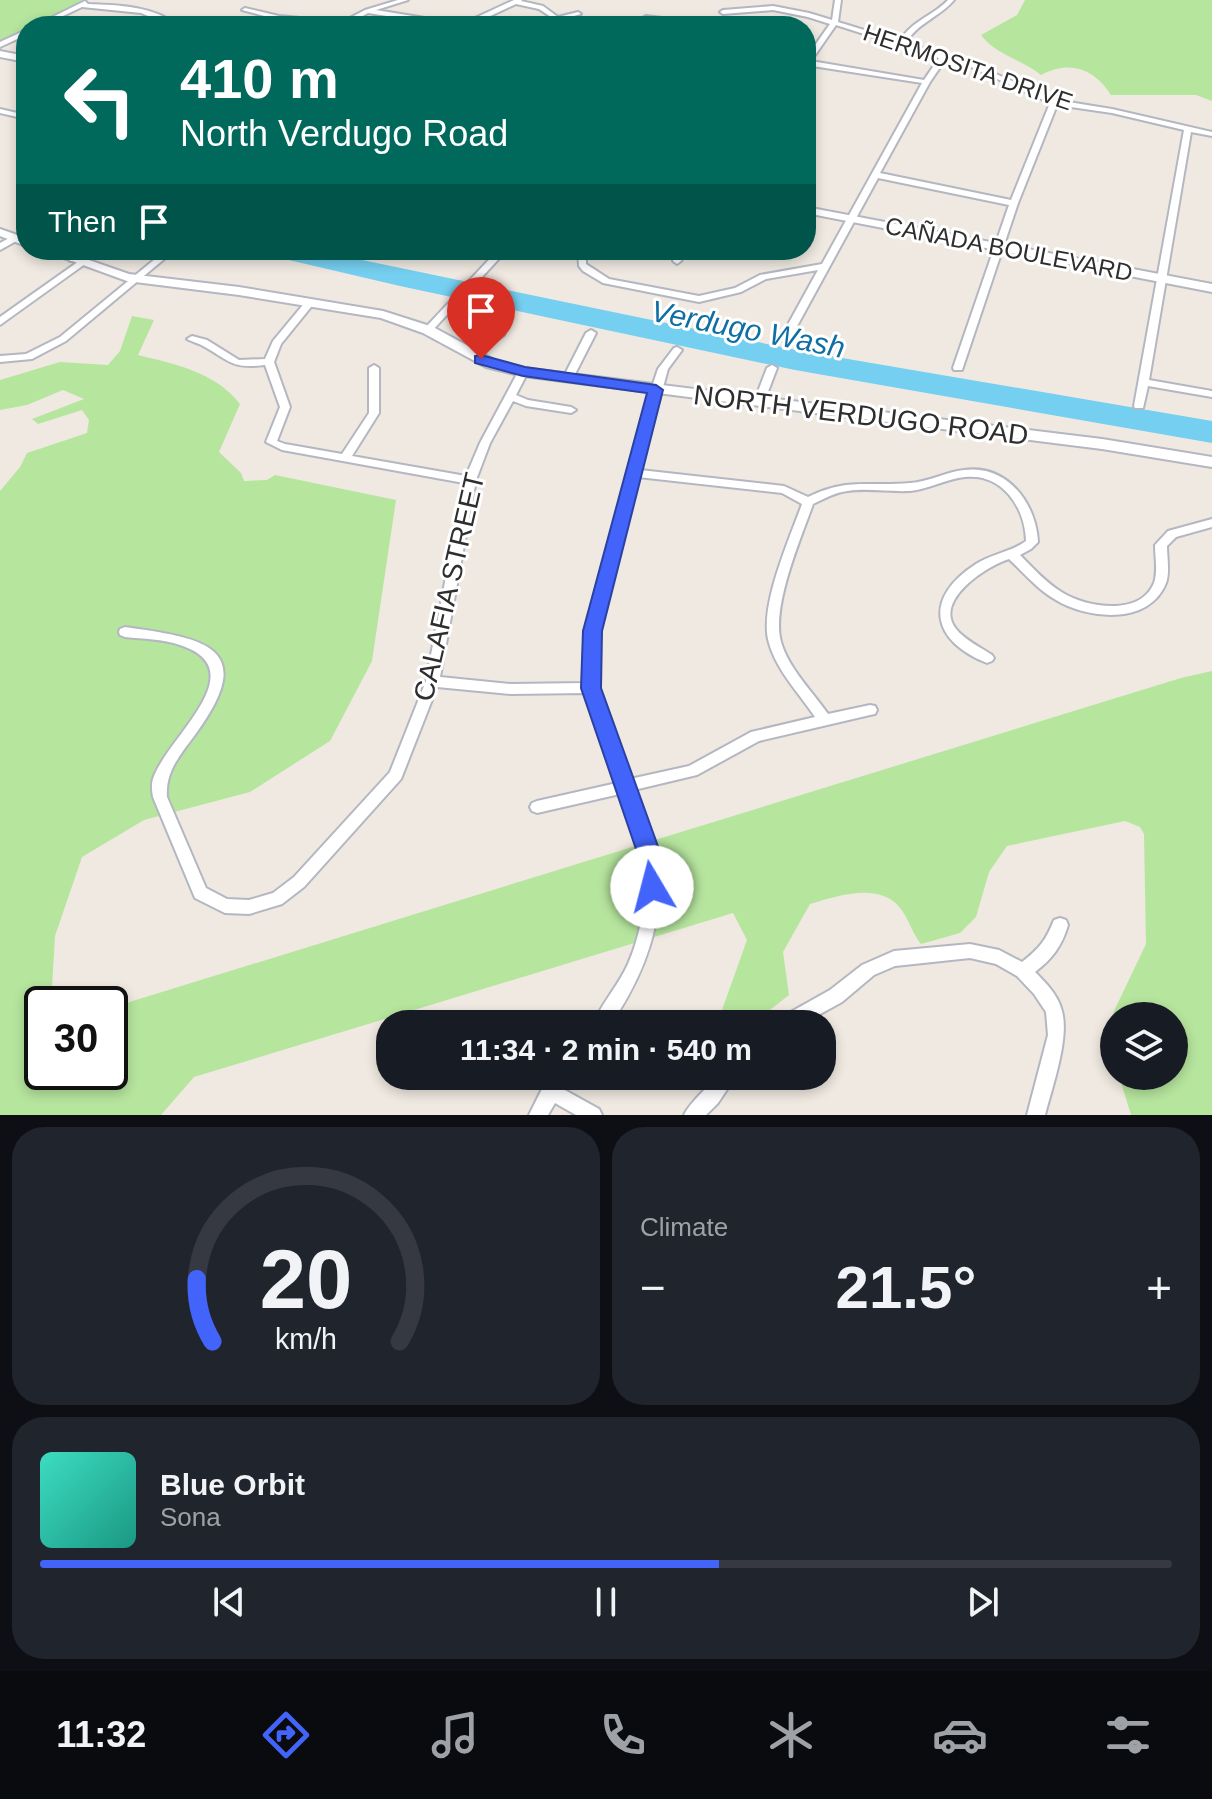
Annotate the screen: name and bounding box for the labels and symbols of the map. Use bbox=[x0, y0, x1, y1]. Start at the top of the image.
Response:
street label: HERMOSITA DRIVE bbox=[860, 18, 1076, 116]
street label: CAÑADA BOULEVARD bbox=[883, 212, 1135, 286]
pin bbox=[447, 277, 515, 359]
water label: Verdugo Wash bbox=[648, 294, 848, 364]
street label: NORTH VERDUGO ROAD bbox=[692, 379, 1030, 451]
street label: CALAFIA STREET bbox=[408, 470, 490, 704]
position arrow bbox=[610, 845, 694, 929]
speed limit sign: 30 bbox=[24, 986, 128, 1090]

